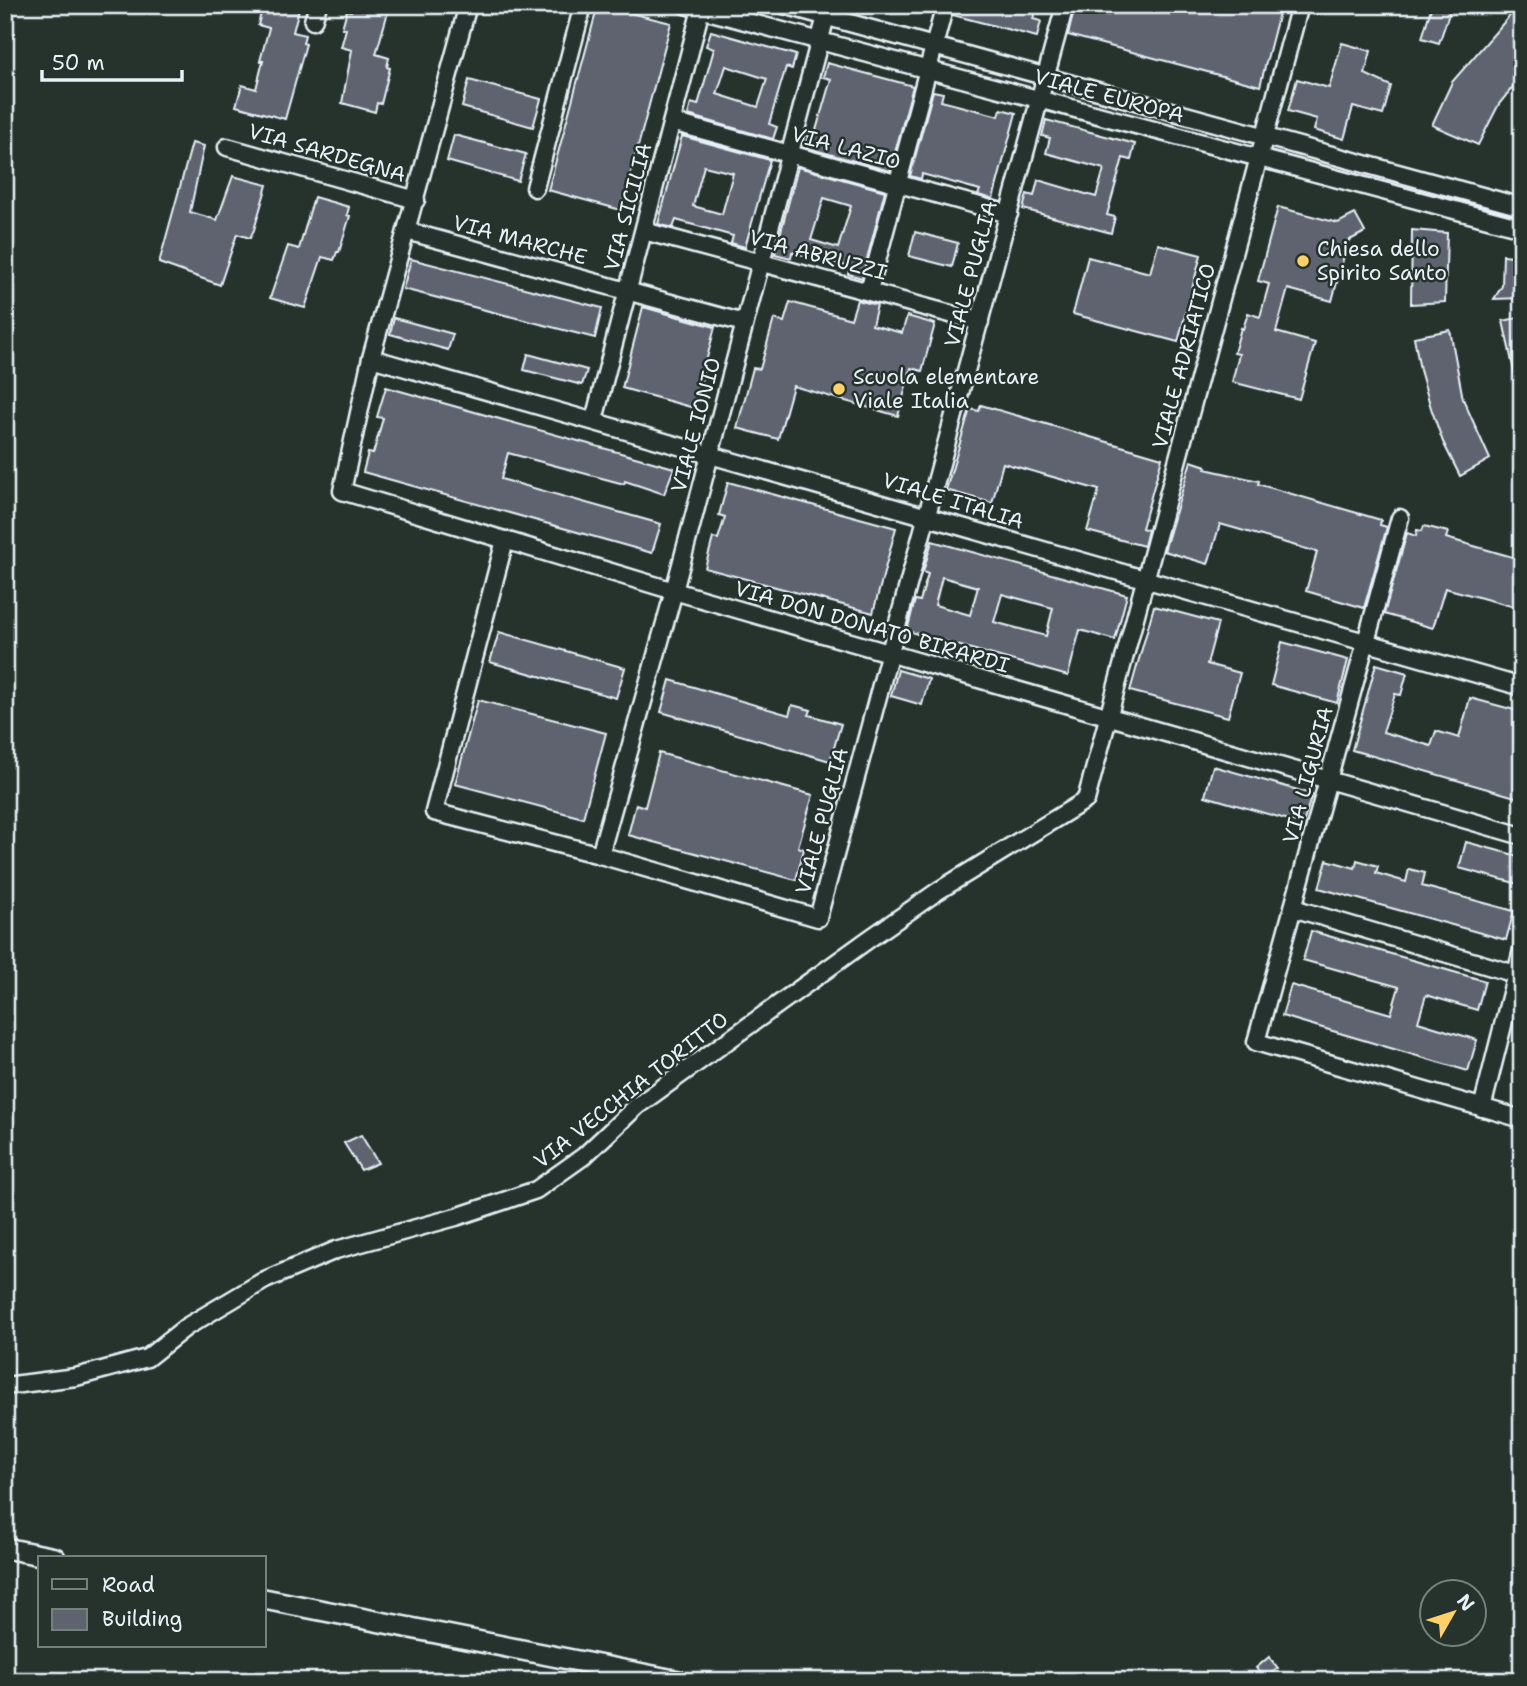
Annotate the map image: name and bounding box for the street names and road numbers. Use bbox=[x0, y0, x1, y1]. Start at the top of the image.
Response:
street label: VIALE EUROPA bbox=[1031, 63, 1187, 129]
street label: VIA SARDEGNA bbox=[245, 117, 409, 189]
street label: VIA LAZIO bbox=[788, 120, 904, 176]
street label: VIA SICILIA bbox=[597, 140, 659, 274]
street label: VIALE PUGLIA bbox=[938, 198, 1004, 350]
street label: VIA MARCHE bbox=[450, 209, 590, 271]
street label: VIA ABRUZZI bbox=[746, 223, 890, 287]
street label: VIALE ADRIATICO bbox=[1146, 260, 1222, 452]
street label: VIALE IONIO bbox=[665, 354, 727, 496]
street label: VIALE ITALIA bbox=[879, 466, 1027, 536]
street label: VIA DON DONATO BIRARDI bbox=[731, 574, 1013, 680]
street label: VIA LIGURIA bbox=[1276, 704, 1340, 846]
street label: VIALE PUGLIA bbox=[789, 745, 855, 897]
street label: VIA VECCHIA TORITTO bbox=[528, 1005, 734, 1175]

